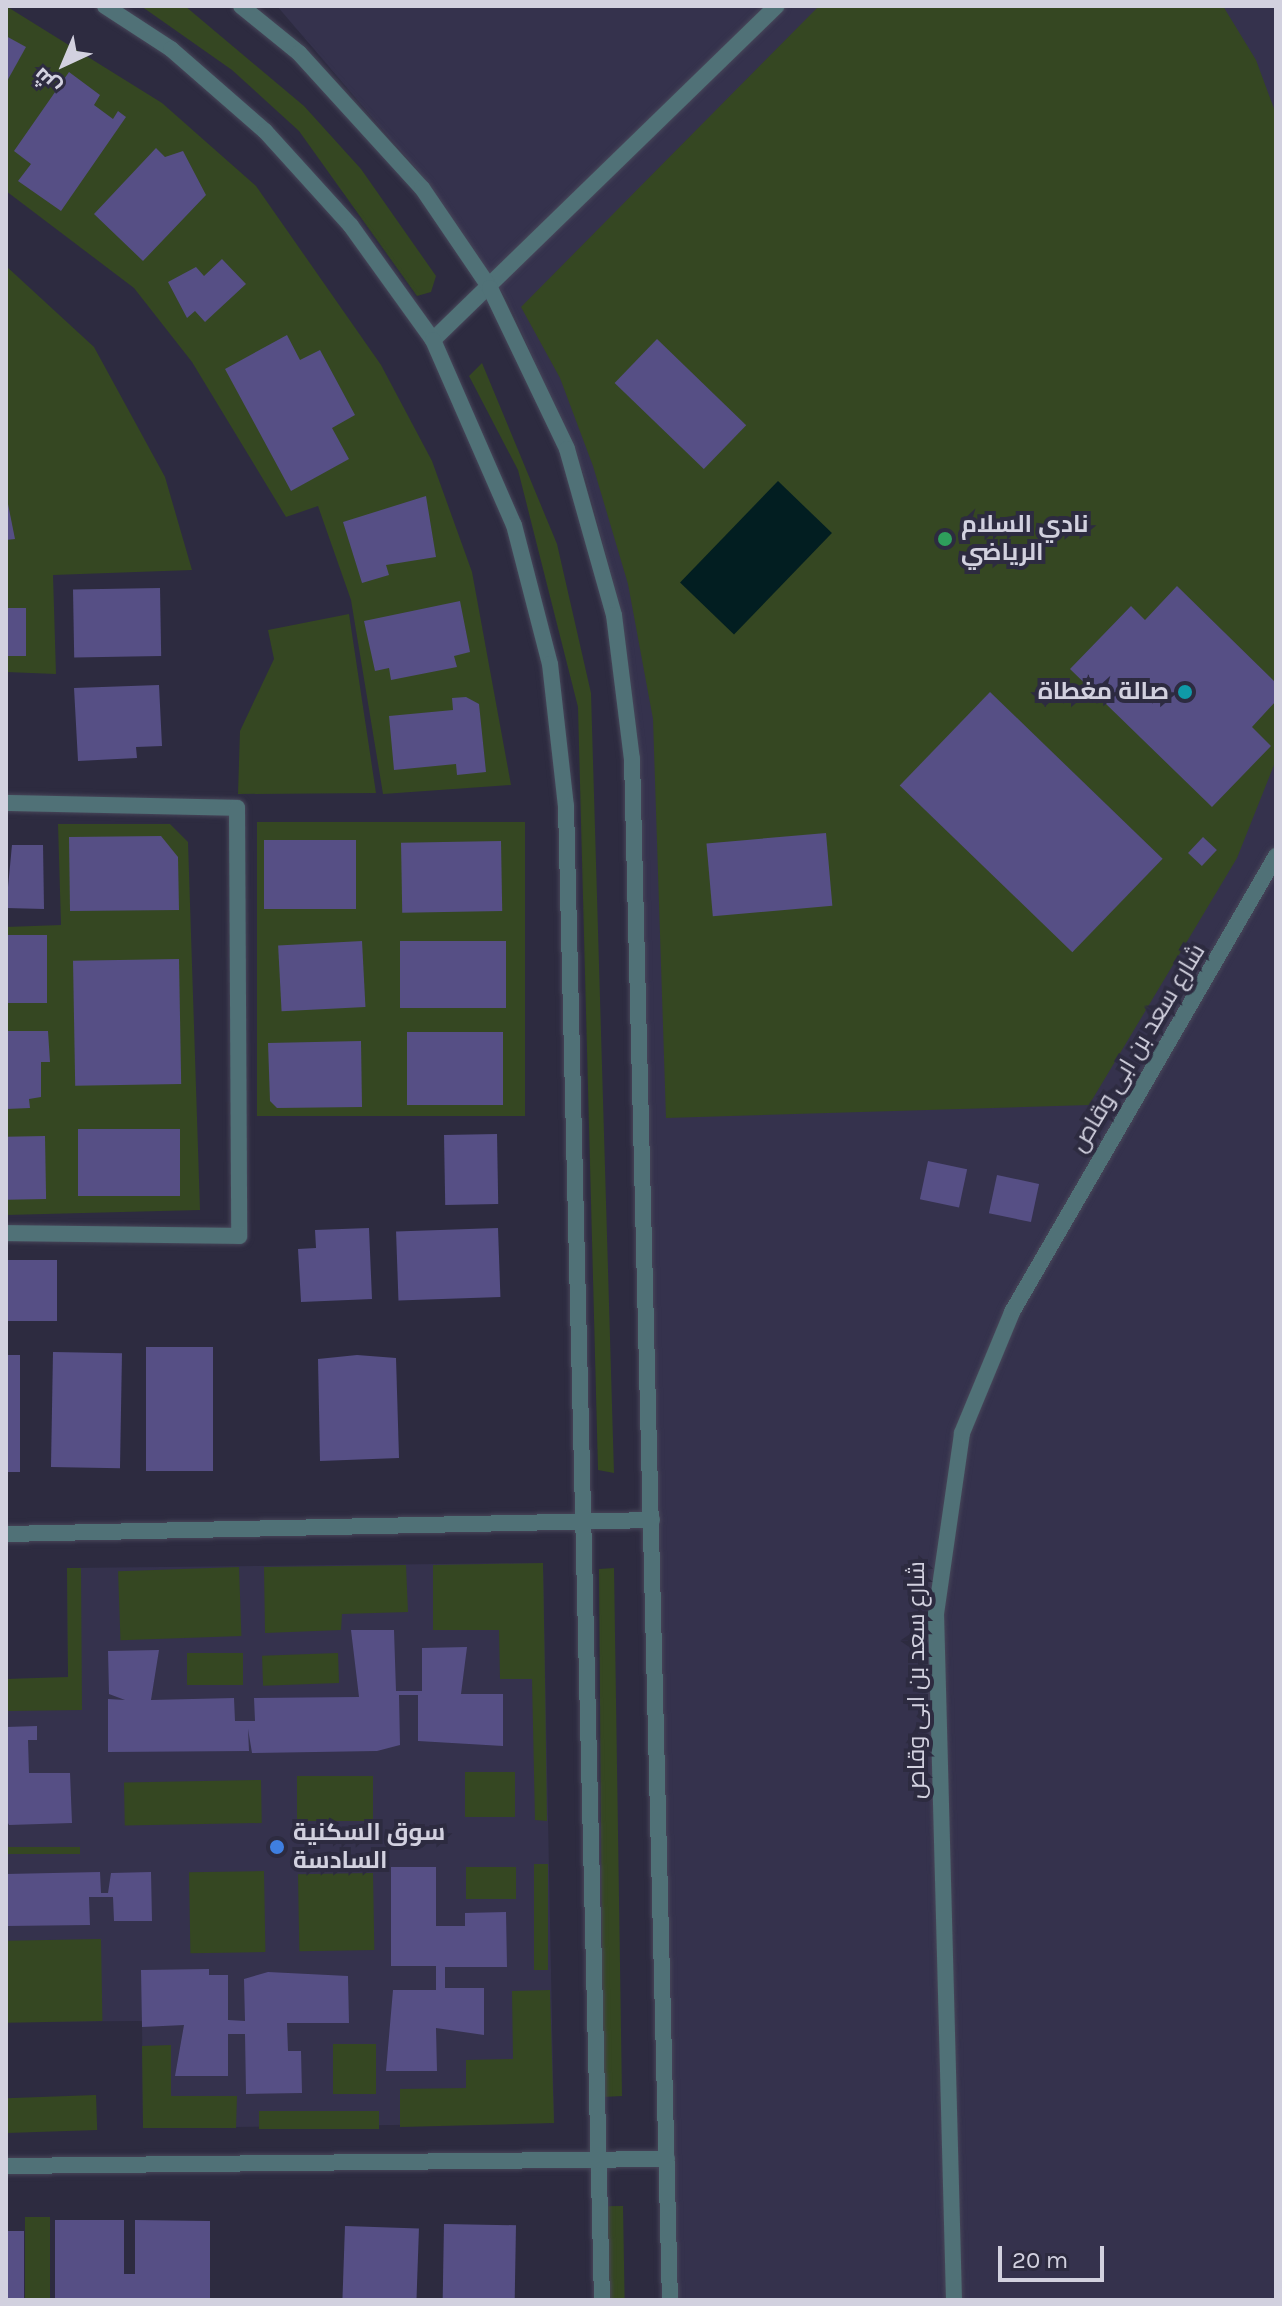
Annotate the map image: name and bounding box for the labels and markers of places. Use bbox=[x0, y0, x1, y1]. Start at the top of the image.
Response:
place label: نادي السلام الرياضي bbox=[961, 511, 1088, 567]
marker: نادي السلام الرياضي bbox=[936, 530, 954, 548]
place label: صالة مغطاة bbox=[1038, 678, 1169, 706]
marker: صالة مغطاة bbox=[1176, 683, 1194, 701]
place label: سوق السكنية السادسة bbox=[293, 1819, 445, 1875]
marker: سوق السكنية السادسة bbox=[268, 1838, 286, 1856]

